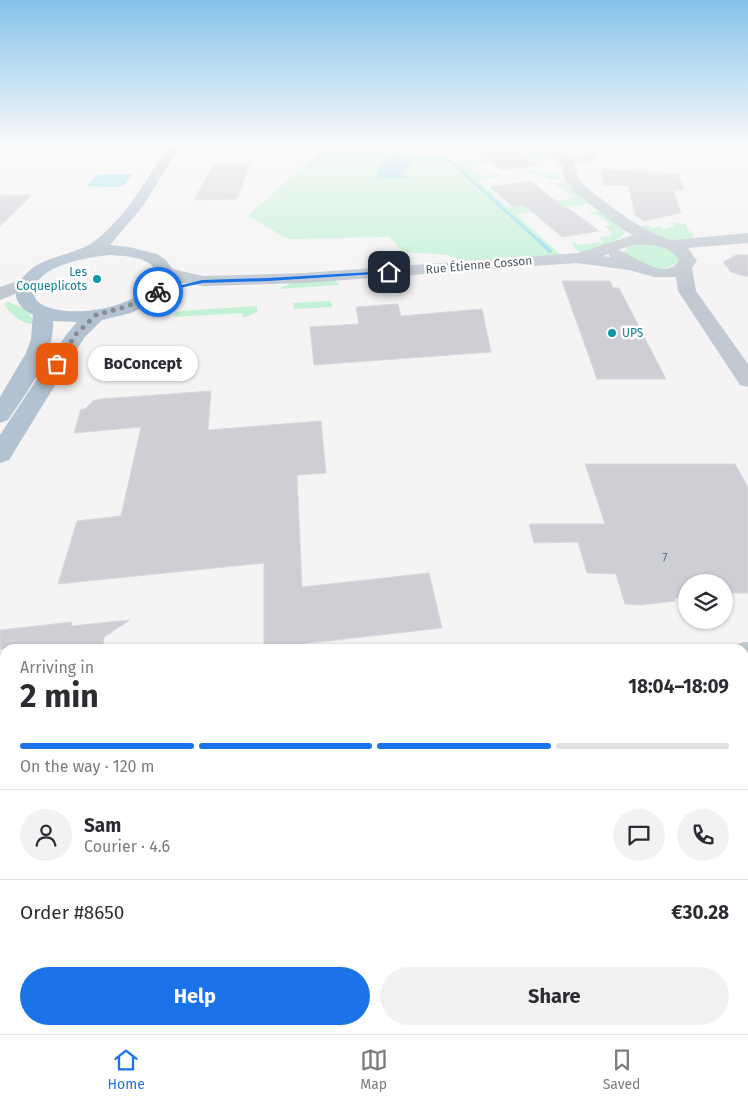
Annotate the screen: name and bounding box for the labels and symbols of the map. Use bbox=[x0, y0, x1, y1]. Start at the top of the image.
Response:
pin bbox=[368, 251, 410, 293]
street label: Rue Étienne Cosson bbox=[425, 252, 533, 277]
place label: Les Coqueplicots bbox=[16, 265, 87, 293]
courier bbox=[133, 267, 183, 317]
marker: Les Coqueplicots bbox=[91, 273, 103, 285]
place label: UPS bbox=[622, 326, 644, 340]
marker: UPS bbox=[606, 327, 618, 339]
pin bbox=[36, 343, 78, 385]
callout: BoConcept bbox=[87, 346, 197, 382]
house number: 7 bbox=[662, 551, 668, 565]

